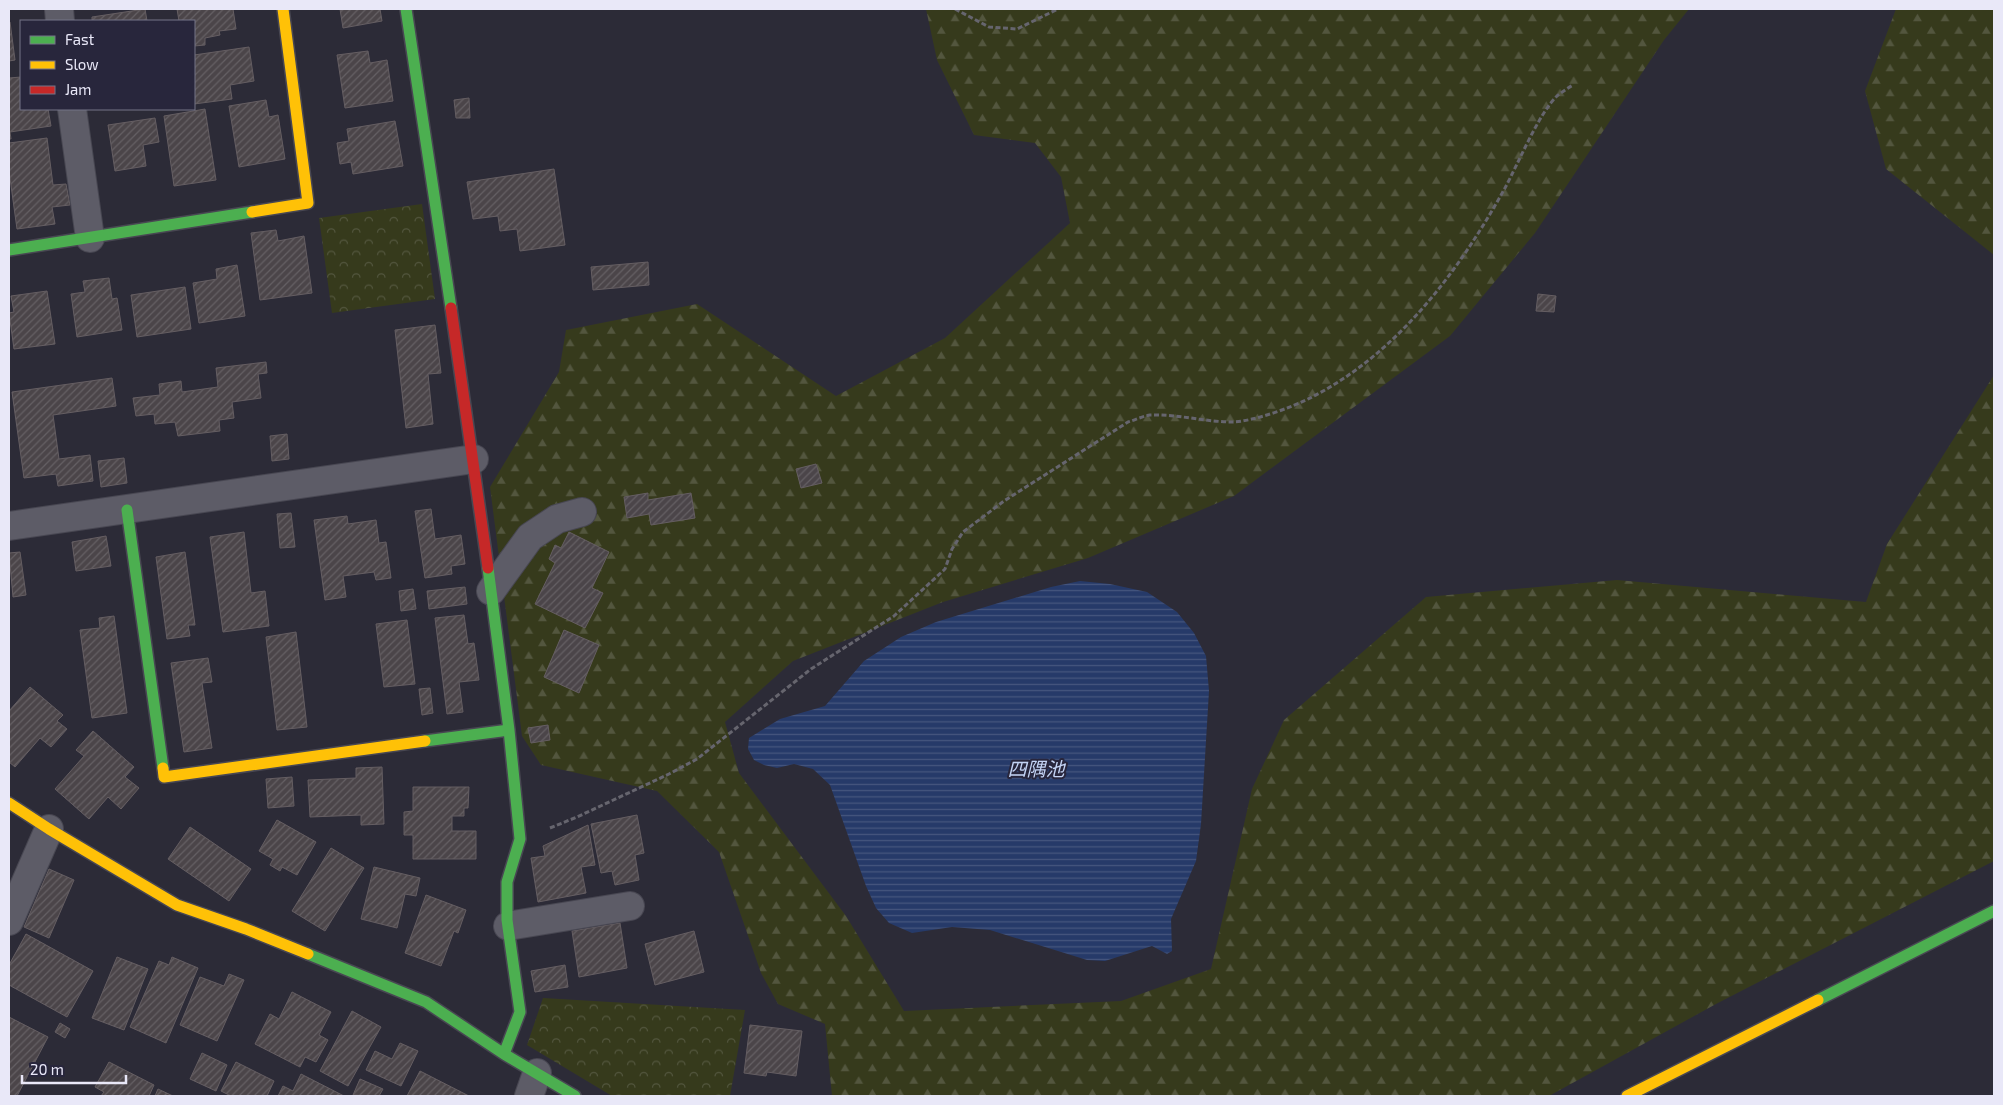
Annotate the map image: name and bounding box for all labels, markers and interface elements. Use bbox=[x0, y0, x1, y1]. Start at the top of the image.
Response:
legend bbox=[20, 20, 195, 110]
text: Fast bbox=[65, 30, 95, 48]
text: Slow bbox=[65, 55, 99, 73]
text: Jam bbox=[65, 80, 91, 98]
water label: 四隅池 bbox=[1007, 757, 1066, 780]
scale bar bbox=[22, 1052, 126, 1084]
text: 20 m bbox=[30, 1060, 64, 1078]

